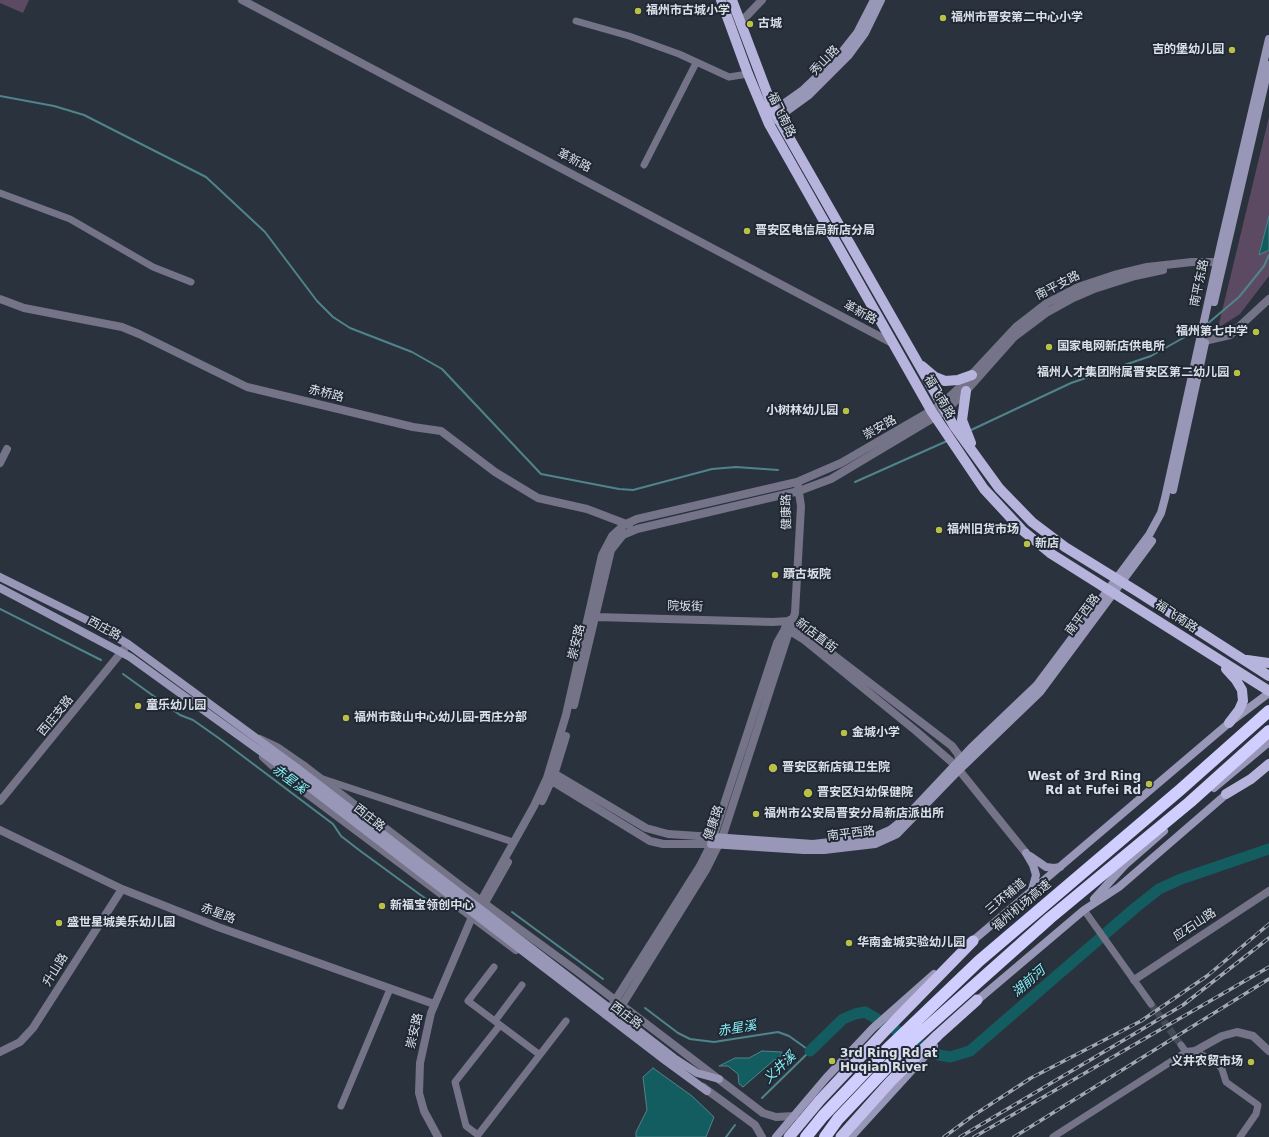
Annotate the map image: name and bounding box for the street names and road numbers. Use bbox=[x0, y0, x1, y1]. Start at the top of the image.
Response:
street label: 秀山路 bbox=[807, 43, 843, 79]
street label: 福飞南路 bbox=[764, 90, 798, 140]
street label: 革新路 bbox=[555, 146, 593, 176]
street label: 南平东路 bbox=[1188, 258, 1212, 308]
street label: 南平支路 bbox=[1033, 269, 1083, 303]
street label: 革新路 bbox=[841, 298, 879, 328]
street label: 福飞南路 bbox=[920, 373, 958, 421]
street label: 赤桥路 bbox=[307, 383, 345, 405]
street label: 崇安路 bbox=[861, 413, 899, 443]
street label: 健康路 bbox=[779, 494, 795, 530]
street label: 南平西路 bbox=[1063, 591, 1103, 639]
street label: 福飞南路 bbox=[1152, 598, 1200, 636]
street label: 院坂街 bbox=[667, 599, 703, 615]
street label: 西庄路 bbox=[85, 614, 123, 644]
street label: 新店直街 bbox=[792, 616, 840, 656]
street label: 崇安路 bbox=[566, 623, 588, 661]
street label: 西庄支路 bbox=[35, 693, 77, 739]
street label: 西庄路 bbox=[350, 801, 388, 835]
street label: 健康路 bbox=[701, 804, 727, 842]
street label: 南平西路 bbox=[826, 824, 876, 844]
street label: 三环辅道 bbox=[983, 876, 1029, 918]
street label: 福州机场高速 bbox=[990, 877, 1054, 935]
street label: 赤星路 bbox=[199, 901, 237, 927]
street label: 应石山路 bbox=[1171, 906, 1219, 944]
street label: 升山路 bbox=[40, 951, 72, 989]
street label: 西庄路 bbox=[607, 999, 645, 1033]
street label: 崇安路 bbox=[404, 1012, 426, 1050]

